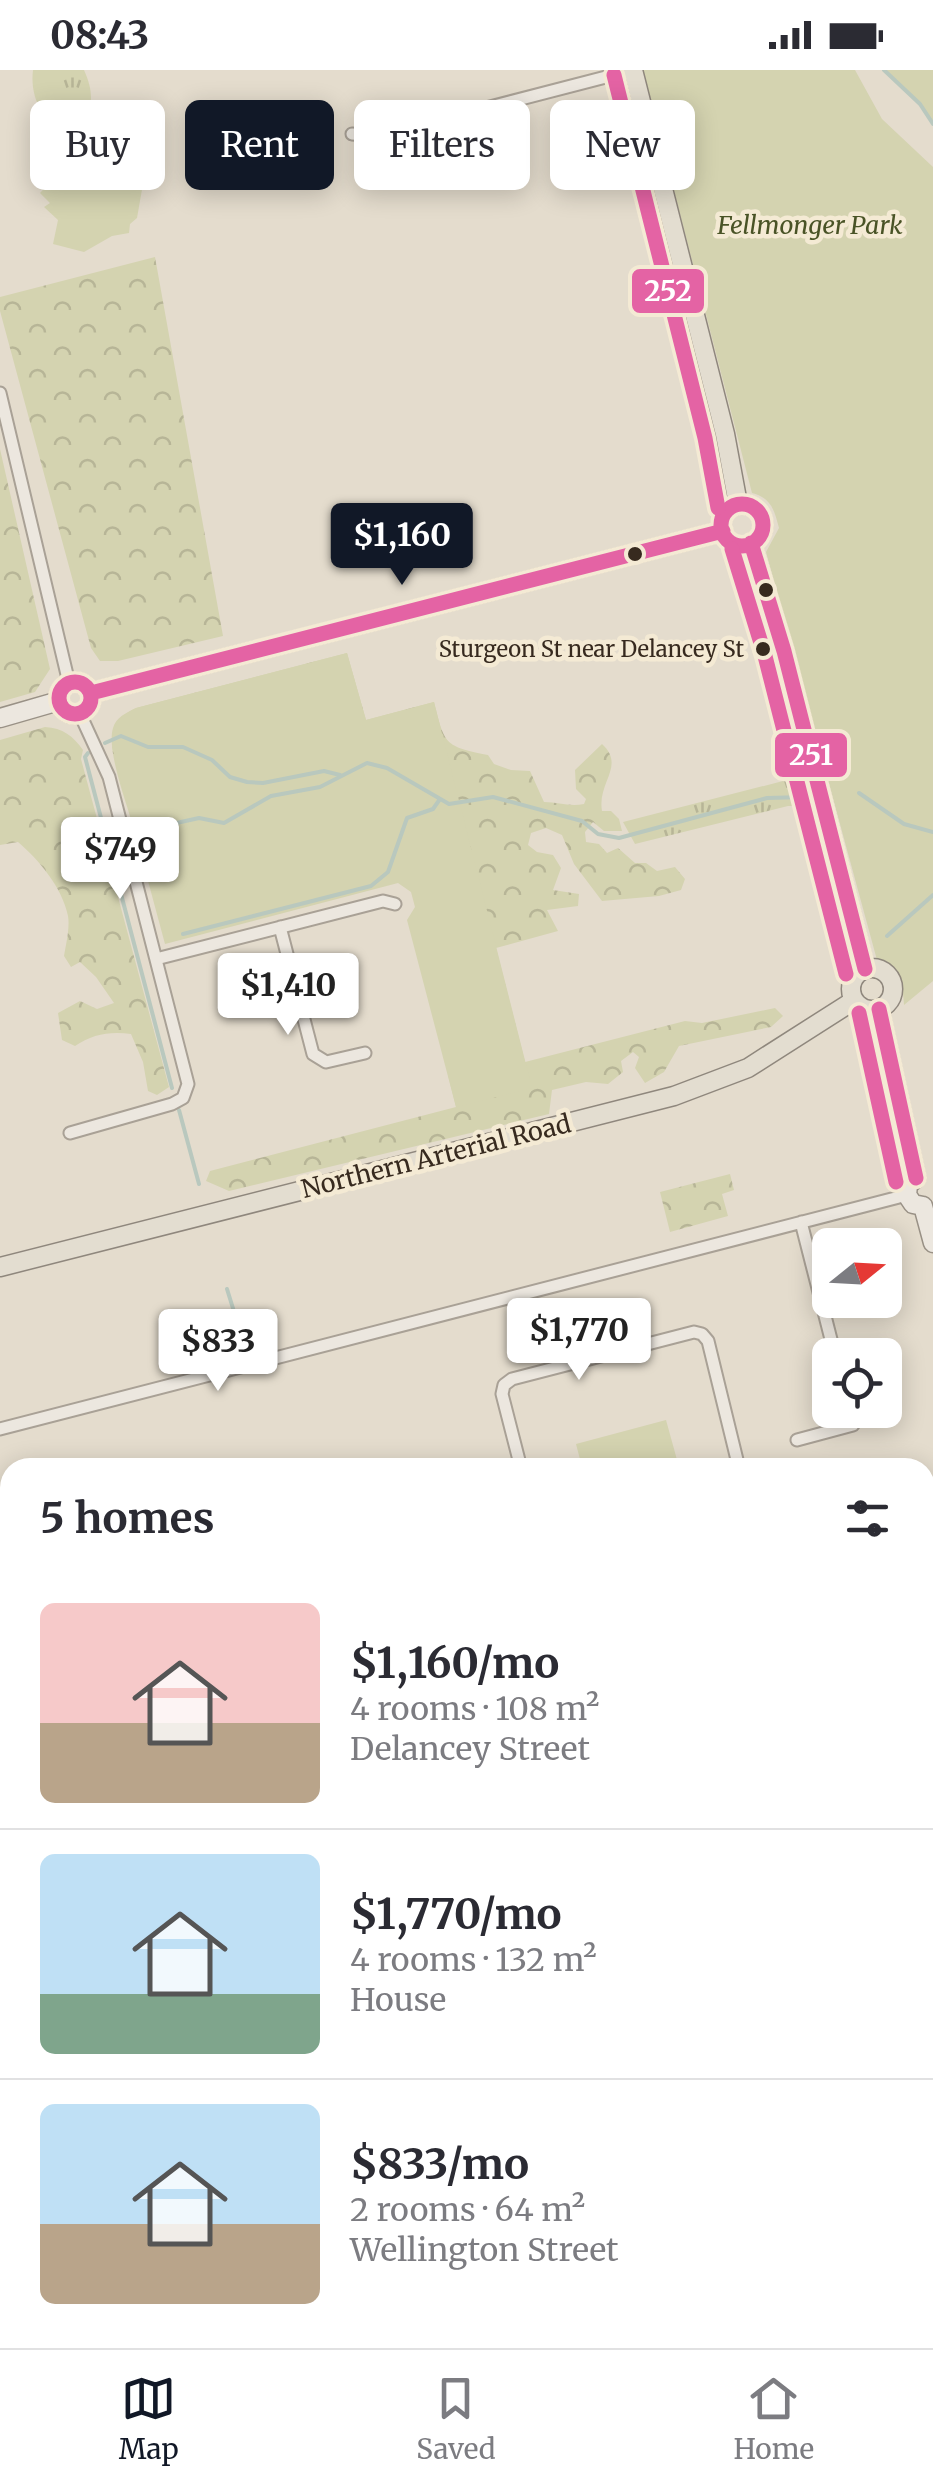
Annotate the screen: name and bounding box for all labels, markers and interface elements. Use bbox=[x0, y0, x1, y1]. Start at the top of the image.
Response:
text: 08:43 bbox=[50, 12, 149, 59]
chip: Buy bbox=[30, 100, 165, 190]
chip: Rent bbox=[185, 100, 334, 190]
chip: Filters bbox=[354, 100, 530, 190]
chip: New bbox=[550, 100, 695, 190]
park label: Fellmonger Park bbox=[716, 209, 903, 241]
line badge: 252 bbox=[630, 267, 706, 315]
text: 252 bbox=[644, 273, 692, 309]
pin: $1,160 bbox=[321, 503, 483, 588]
text: $1,160 bbox=[353, 515, 451, 555]
unlabelled marker bbox=[625, 544, 645, 564]
unlabelled marker bbox=[756, 580, 776, 600]
place label: Sturgeon St near Delancey St bbox=[439, 635, 744, 663]
marker: Sturgeon St near Delancey St bbox=[753, 639, 773, 659]
line badge: 251 bbox=[773, 731, 849, 779]
text: 251 bbox=[789, 737, 833, 773]
pin: $749 bbox=[61, 817, 179, 902]
text: $749 bbox=[83, 829, 157, 869]
pin: $1,410 bbox=[207, 953, 369, 1038]
text: $1,410 bbox=[240, 965, 336, 1005]
street label: Northern Arterial Road bbox=[298, 1107, 574, 1205]
north arrow bbox=[812, 1228, 902, 1318]
map controls bbox=[812, 1228, 902, 1428]
pin: $1,770 bbox=[498, 1298, 660, 1383]
pin: $833 bbox=[159, 1309, 277, 1394]
text: $1,770 bbox=[529, 1310, 629, 1350]
text: $833 bbox=[181, 1321, 255, 1361]
button: locate bbox=[812, 1338, 902, 1428]
icon: filters bbox=[840, 1491, 895, 1546]
text: 5 homes bbox=[40, 1492, 214, 1544]
text: $1,160/mo bbox=[350, 1637, 559, 1689]
icon: home bbox=[120, 1643, 240, 1763]
text: 4 rooms · 108 m² bbox=[350, 1689, 599, 1729]
text: Delancey Street bbox=[350, 1729, 590, 1769]
text: $1,770/mo bbox=[350, 1888, 562, 1940]
icon: home bbox=[120, 1894, 240, 2014]
text: 4 rooms · 132 m² bbox=[350, 1940, 597, 1980]
text: House bbox=[350, 1980, 446, 2020]
text: $833/mo bbox=[350, 2138, 529, 2190]
icon: home bbox=[120, 2144, 240, 2264]
text: 2 rooms · 64 m² bbox=[350, 2190, 585, 2230]
text: Wellington Street bbox=[350, 2230, 619, 2270]
tab: Map bbox=[119, 2371, 179, 2467]
tab: Saved bbox=[416, 2371, 496, 2467]
tab: Home bbox=[733, 2371, 814, 2467]

